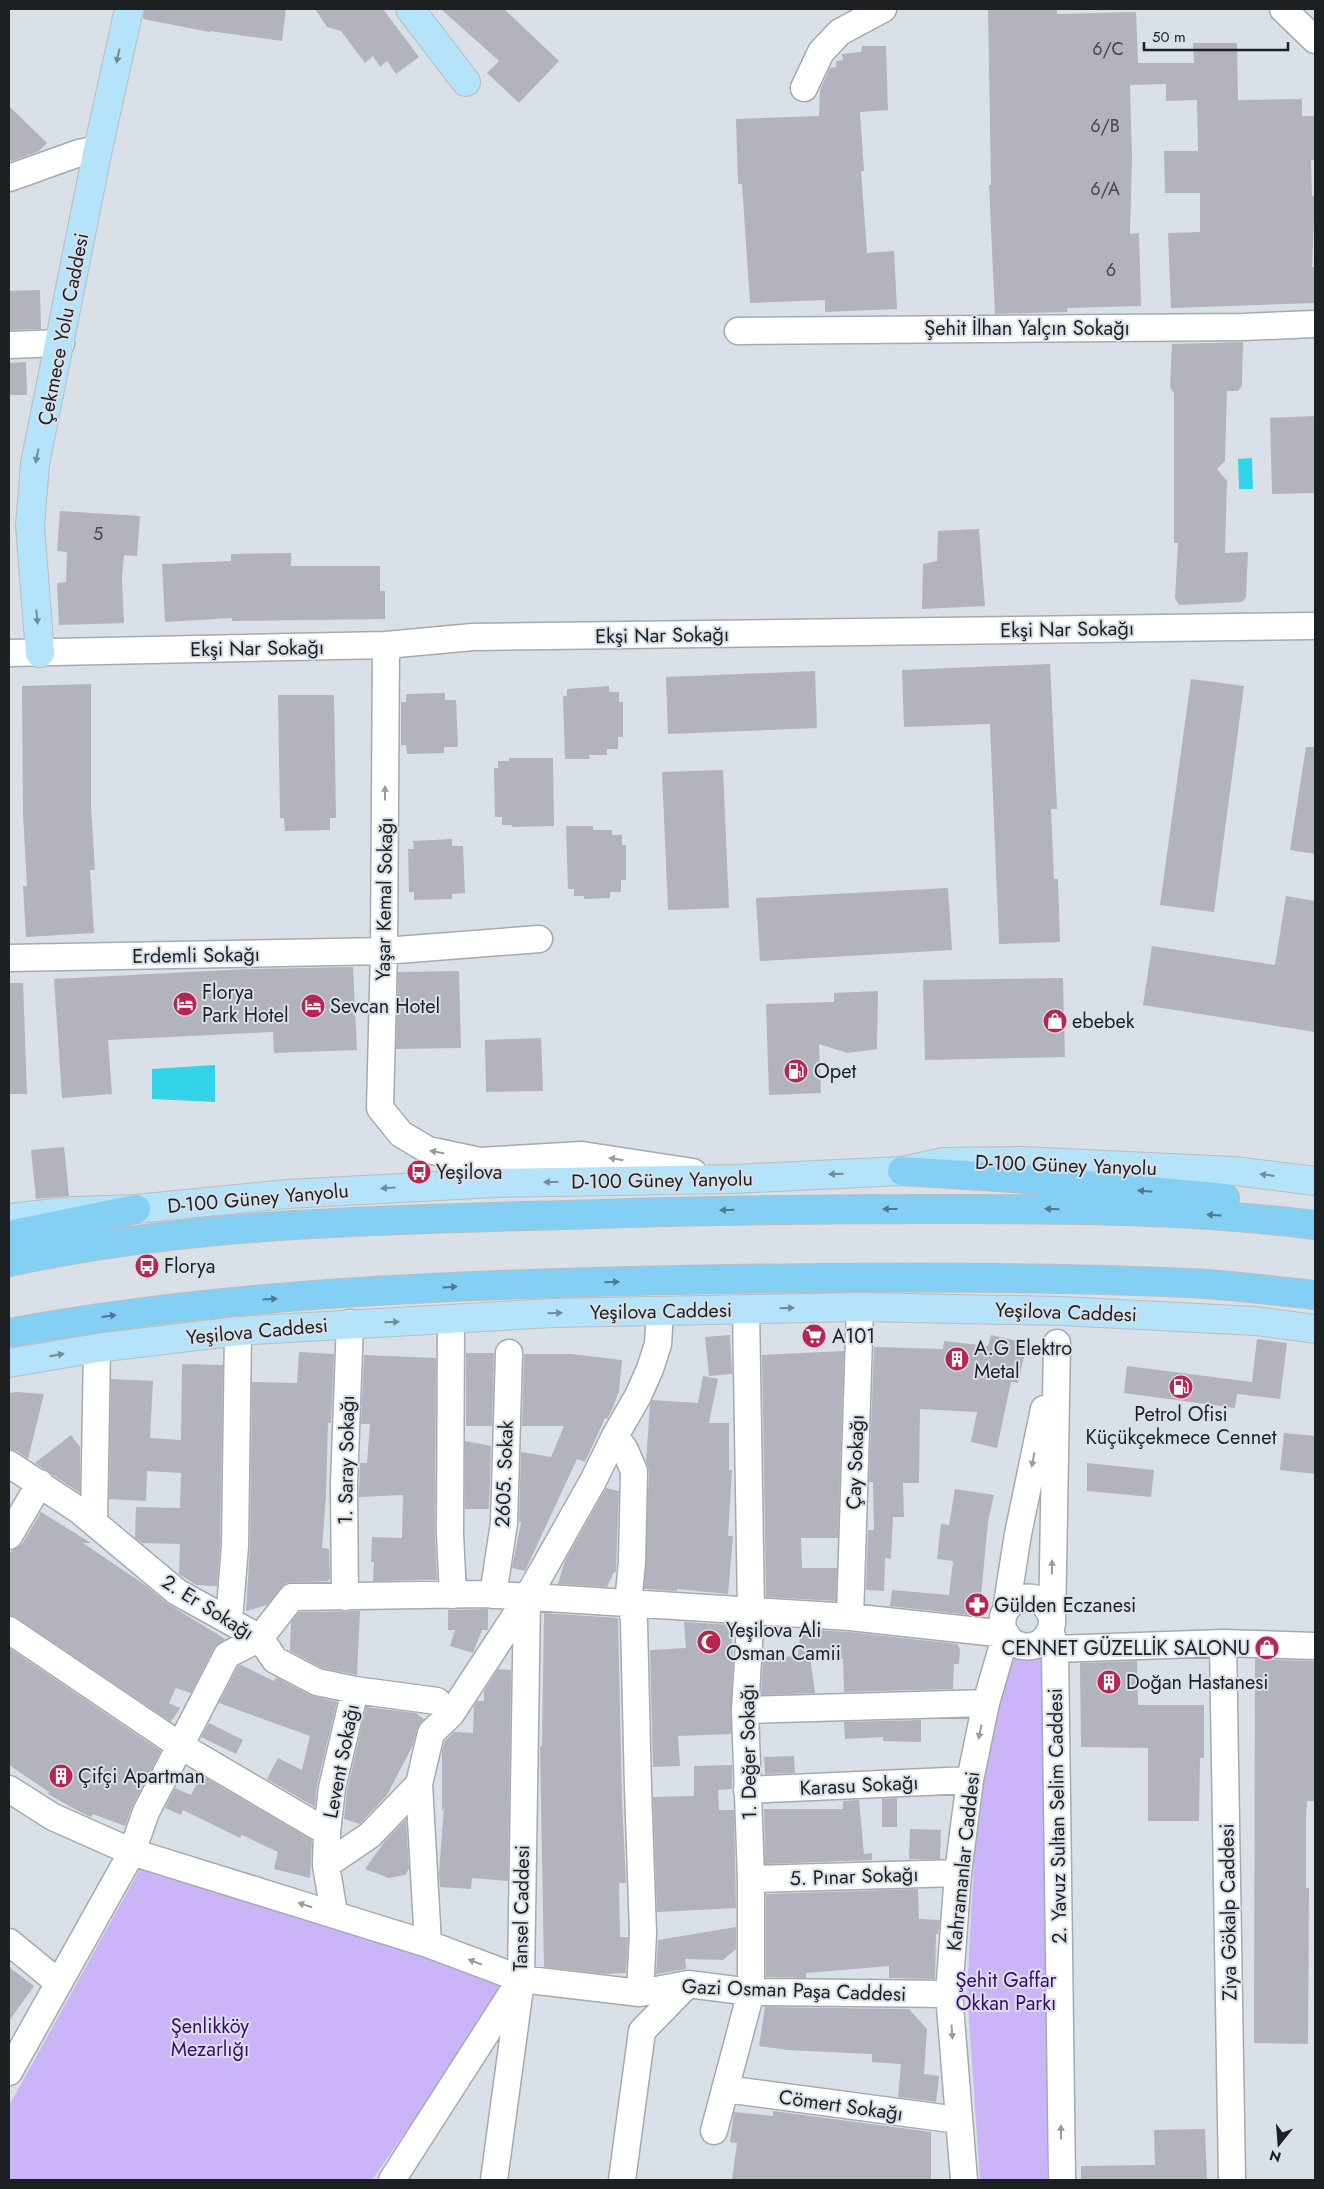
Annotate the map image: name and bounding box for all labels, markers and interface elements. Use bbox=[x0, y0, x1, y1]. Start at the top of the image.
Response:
scale bar bbox=[1144, 20, 1288, 52]
text: 50 m bbox=[1152, 26, 1186, 48]
house number: 6/C bbox=[1092, 36, 1124, 62]
one-way arrow bbox=[114, 49, 122, 65]
house number: 6/B bbox=[1090, 113, 1120, 139]
house number: 6/A bbox=[1090, 176, 1120, 202]
street label: Çekmece Yolu Caddesi bbox=[31, 230, 96, 428]
house number: 6 bbox=[1106, 257, 1116, 283]
street label: Şehit İlhan Yalçın Sokağı bbox=[924, 314, 1130, 343]
one-way arrow bbox=[33, 448, 41, 463]
house number: 5 bbox=[93, 521, 103, 547]
one-way arrow bbox=[33, 610, 41, 626]
street label: Ekşi Nar Sokağı bbox=[1000, 614, 1134, 645]
street label: Ekşi Nar Sokağı bbox=[595, 620, 729, 651]
street label: Ekşi Nar Sokağı bbox=[190, 633, 324, 664]
one-way arrow bbox=[381, 785, 389, 801]
street label: Yaşar Kemal Sokağı bbox=[369, 817, 400, 981]
street label: Erdemli Sokağı bbox=[132, 940, 260, 971]
place label: Florya Park Hotel bbox=[202, 978, 289, 1030]
hotel icon: Florya Park Hotel bbox=[172, 991, 198, 1017]
place label: Sevcan Hotel bbox=[330, 992, 440, 1021]
hotel icon: Sevcan Hotel bbox=[300, 993, 326, 1019]
place label: ebebek bbox=[1072, 1007, 1135, 1036]
shop icon: ebebek bbox=[1042, 1008, 1068, 1034]
place label: Opet bbox=[814, 1057, 857, 1086]
fuel station icon: Opet bbox=[783, 1058, 809, 1084]
one-way arrow bbox=[429, 1148, 445, 1156]
street label: D-100 Güney Yanyolu bbox=[975, 1148, 1157, 1183]
one-way arrow bbox=[608, 1155, 624, 1163]
place label: Yeşilova bbox=[436, 1158, 502, 1187]
bus stop icon: Yeşilova bbox=[406, 1159, 432, 1185]
street label: D-100 Güney Yanyolu bbox=[571, 1164, 753, 1197]
one-way arrow bbox=[827, 1171, 843, 1179]
one-way arrow bbox=[1259, 1171, 1275, 1179]
street label: D-100 Güney Yanyolu bbox=[166, 1176, 350, 1221]
one-way arrow bbox=[543, 1178, 559, 1186]
one-way arrow bbox=[380, 1185, 396, 1193]
one-way arrow bbox=[1137, 1187, 1153, 1195]
one-way arrow bbox=[881, 1205, 897, 1213]
one-way arrow bbox=[1044, 1205, 1060, 1213]
one-way arrow bbox=[719, 1206, 735, 1214]
one-way arrow bbox=[1206, 1211, 1222, 1219]
place label: Florya bbox=[164, 1252, 215, 1281]
bus stop icon: Florya bbox=[134, 1253, 160, 1279]
one-way arrow bbox=[604, 1278, 620, 1286]
one-way arrow bbox=[442, 1283, 458, 1291]
one-way arrow bbox=[262, 1295, 278, 1303]
street label: Yeşilova Caddesi bbox=[590, 1296, 732, 1327]
street label: Yeşilova Caddesi bbox=[994, 1296, 1137, 1329]
one-way arrow bbox=[779, 1304, 795, 1312]
one-way arrow bbox=[547, 1309, 563, 1317]
street label: Yeşilova Caddesi bbox=[185, 1311, 329, 1352]
one-way arrow bbox=[101, 1312, 117, 1320]
one-way arrow bbox=[385, 1317, 401, 1325]
place label: A101 bbox=[832, 1322, 875, 1351]
supermarket icon: A101 bbox=[801, 1323, 827, 1349]
place label: A.G Elektro Metal bbox=[974, 1334, 1072, 1386]
building icon: A.G Elektro Metal bbox=[944, 1346, 970, 1372]
one-way arrow bbox=[49, 1351, 64, 1359]
fuel station icon: Petrol Ofisi Küçükçekmece Cennet bbox=[1168, 1374, 1194, 1400]
street label: 1. Saray Sokağı bbox=[331, 1395, 362, 1525]
place label: Petrol Ofisi Küçükçekmece Cennet bbox=[1086, 1400, 1277, 1452]
street label: Çay Sokağı bbox=[839, 1414, 872, 1510]
street label: 2605. Sokak bbox=[488, 1420, 521, 1528]
one-way arrow bbox=[1029, 1452, 1037, 1468]
one-way arrow bbox=[1049, 1559, 1057, 1575]
street label: 2. Er Sokağı bbox=[156, 1568, 260, 1647]
place label: Gülden Eczanesi bbox=[994, 1591, 1136, 1620]
pharmacy icon: Gülden Eczanesi bbox=[964, 1592, 990, 1618]
place label: Yeşilova Ali Osman Camii bbox=[726, 1616, 841, 1668]
mosque icon: Yeşilova Ali Osman Camii bbox=[696, 1629, 722, 1655]
place label: CENNET GÜZELLİK SALONU bbox=[1002, 1634, 1250, 1663]
shop icon: CENNET GÜZELLİK SALONU bbox=[1254, 1635, 1280, 1661]
place label: Doğan Hastanesi bbox=[1126, 1668, 1269, 1697]
building icon: Doğan Hastanesi bbox=[1096, 1669, 1122, 1695]
street label: 1. Değer Sokağı bbox=[733, 1684, 764, 1820]
street label: 2. Yavuz Sultan Selim Caddesi bbox=[1041, 1688, 1074, 1944]
street label: Levent Sokağı bbox=[316, 1701, 367, 1821]
one-way arrow bbox=[976, 1725, 984, 1740]
place label: Çifçi Apartman bbox=[78, 1762, 205, 1791]
building icon: Çifçi Apartman bbox=[48, 1763, 74, 1789]
street label: Karasu Sokağı bbox=[799, 1768, 919, 1803]
street label: Kahramanlar Caddesi bbox=[940, 1770, 987, 1952]
street label: Ziya Gökalp Caddesi bbox=[1212, 1823, 1245, 2001]
street label: Tansel Caddesi bbox=[506, 1845, 537, 1971]
street label: 5. Pınar Sokağı bbox=[789, 1860, 919, 1893]
one-way arrow bbox=[297, 1900, 312, 1908]
one-way arrow bbox=[468, 1958, 483, 1965]
park label: Şehit Gaffar Okkan Parkı bbox=[956, 1966, 1057, 2018]
street label: Gazi Osman Paşa Caddesi bbox=[681, 1972, 907, 2009]
park label: Şenlikköy Mezarlığı bbox=[171, 2012, 249, 2064]
one-way arrow bbox=[948, 2025, 956, 2041]
street label: Cömert Sokağı bbox=[777, 2082, 905, 2129]
north arrow bbox=[1254, 2119, 1304, 2169]
one-way arrow bbox=[1057, 2123, 1065, 2139]
text: N bbox=[1267, 2145, 1283, 2168]

